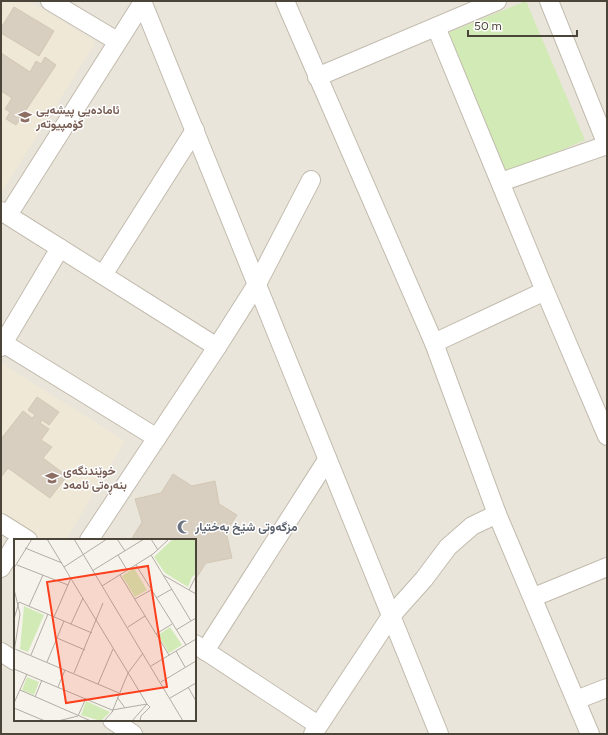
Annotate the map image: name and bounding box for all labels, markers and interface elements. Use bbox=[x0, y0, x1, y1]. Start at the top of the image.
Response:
scale bar bbox=[468, 12, 577, 38]
text: 50 m bbox=[474, 19, 502, 33]
place label: ئامادەیی پیشەیی کۆمپیوتەر bbox=[35, 103, 120, 132]
school or university icon: ئامادەیی پیشەیی کۆمپیوتەر bbox=[17, 109, 33, 125]
place label: خوێندنگەی بنەڕەتی ئامەد bbox=[63, 464, 127, 495]
school or university icon: خوێندنگەی بنەڕەتی ئامەد bbox=[44, 470, 60, 486]
mosque icon: مزگەوتی شێخ بەختیار bbox=[176, 519, 192, 535]
place label: مزگەوتی شێخ بەختیار bbox=[194, 520, 298, 535]
inset map bbox=[14, 539, 196, 721]

